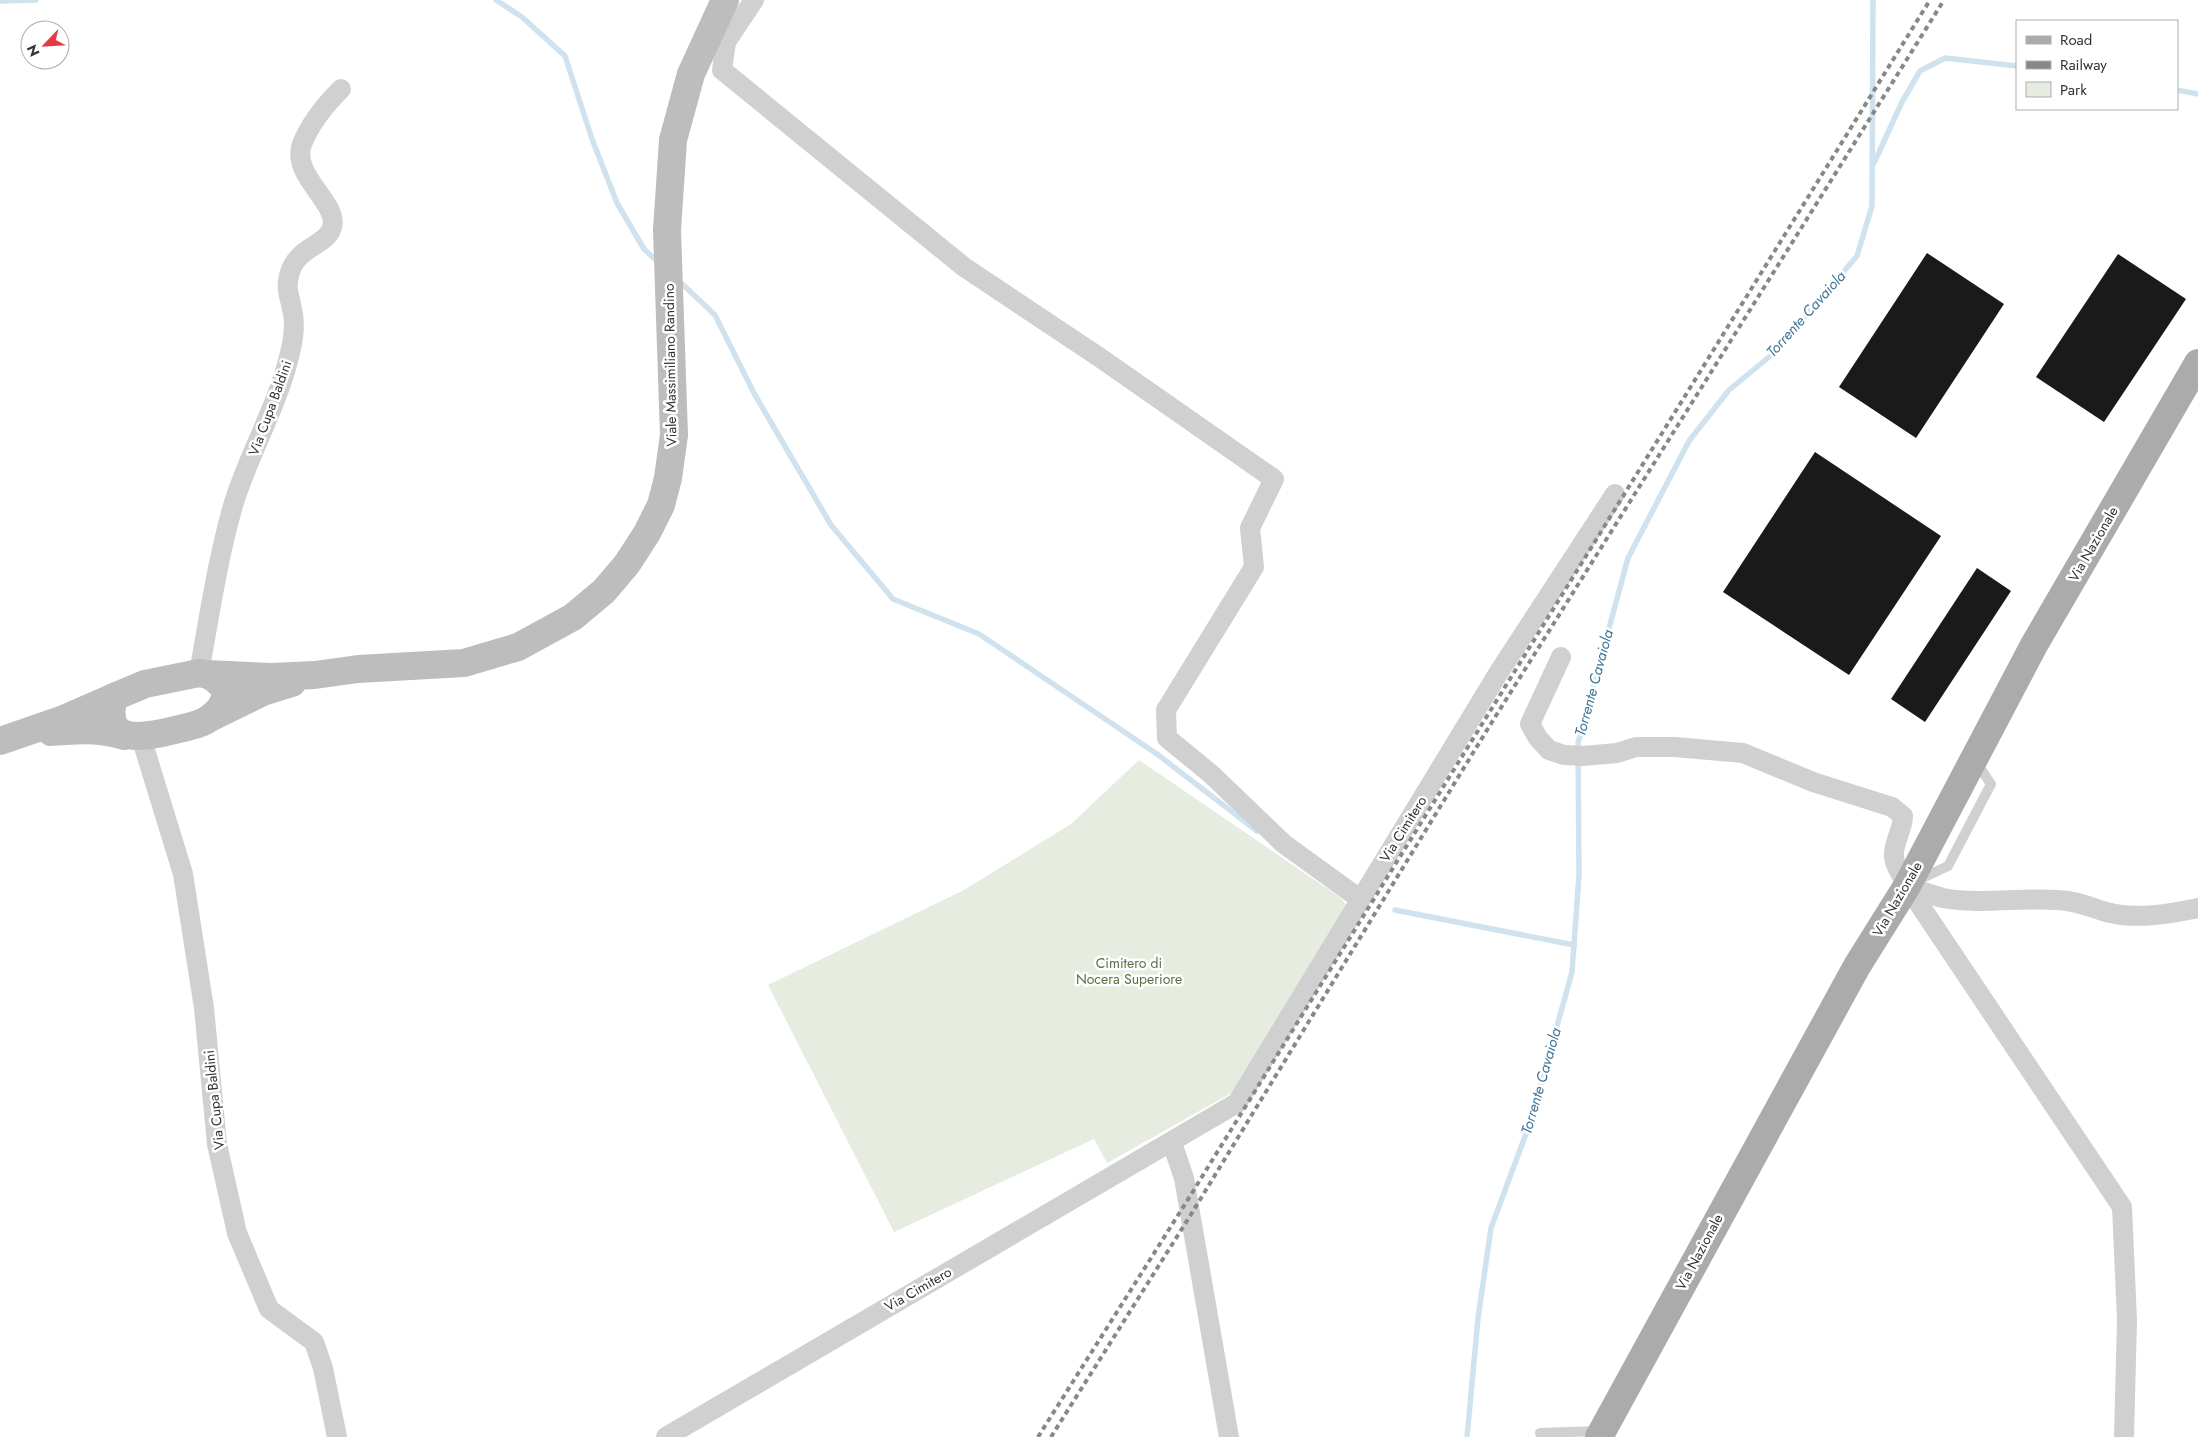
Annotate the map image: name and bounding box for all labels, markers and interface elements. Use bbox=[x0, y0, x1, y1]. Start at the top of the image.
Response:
north arrow bbox=[20, 20, 70, 70]
legend bbox=[2016, 20, 2178, 110]
text: Road bbox=[2060, 29, 2092, 51]
text: N bbox=[22, 41, 45, 60]
text: Railway bbox=[2060, 54, 2107, 76]
text: Park bbox=[2060, 79, 2087, 101]
water label: Torrente Cavaiola bbox=[1761, 265, 1851, 362]
street label: Viale Massimiliano Randino bbox=[659, 283, 681, 447]
street label: Via Cupa Baldini bbox=[243, 358, 297, 458]
street label: Via Nazionale bbox=[2063, 503, 2123, 585]
water label: Torrente Cavaiola bbox=[1569, 626, 1619, 739]
street label: Via Cimitero bbox=[1375, 792, 1431, 866]
street label: Via Nazionale bbox=[1867, 858, 1927, 940]
park label: Cimitero di Nocera Superiore bbox=[1076, 953, 1182, 989]
water label: Torrente Cavaiola bbox=[1515, 1024, 1567, 1137]
street label: Via Cupa Baldini bbox=[199, 1049, 229, 1151]
street label: Via Nazionale bbox=[1671, 1210, 1727, 1294]
street label: Via Cimitero bbox=[881, 1262, 956, 1316]

